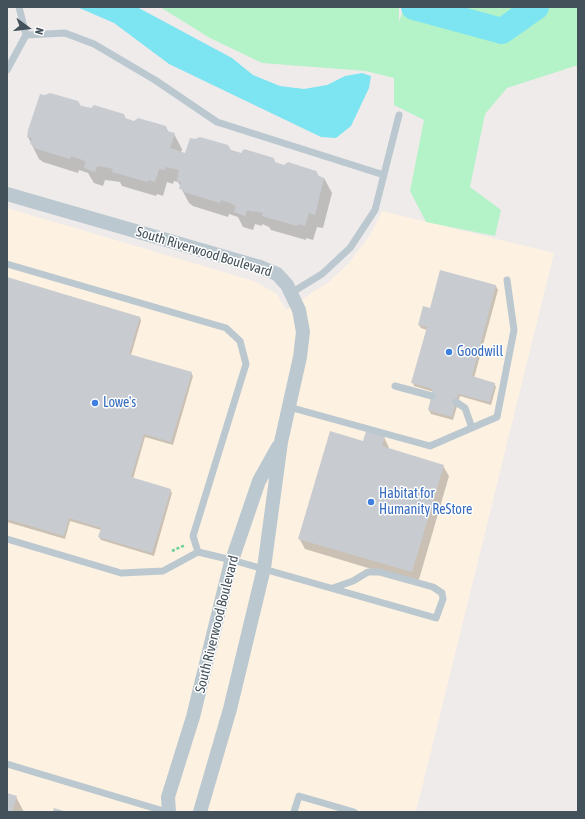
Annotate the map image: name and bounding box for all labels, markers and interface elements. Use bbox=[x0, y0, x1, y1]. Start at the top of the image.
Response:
north arrow bbox=[8, 8, 48, 48]
text: N bbox=[33, 26, 46, 36]
street label: South Riverwood Boulevard bbox=[134, 223, 274, 281]
place label: Goodwill bbox=[457, 344, 503, 360]
marker: Goodwill bbox=[444, 347, 454, 357]
place label: Lowe's bbox=[103, 395, 136, 411]
marker: Lowe's bbox=[90, 398, 100, 408]
place label: Habitat for Humanity ReStore bbox=[379, 486, 472, 518]
marker: Habitat for Humanity ReStore bbox=[366, 497, 376, 507]
street label: South Riverwood Boulevard bbox=[192, 554, 242, 694]

